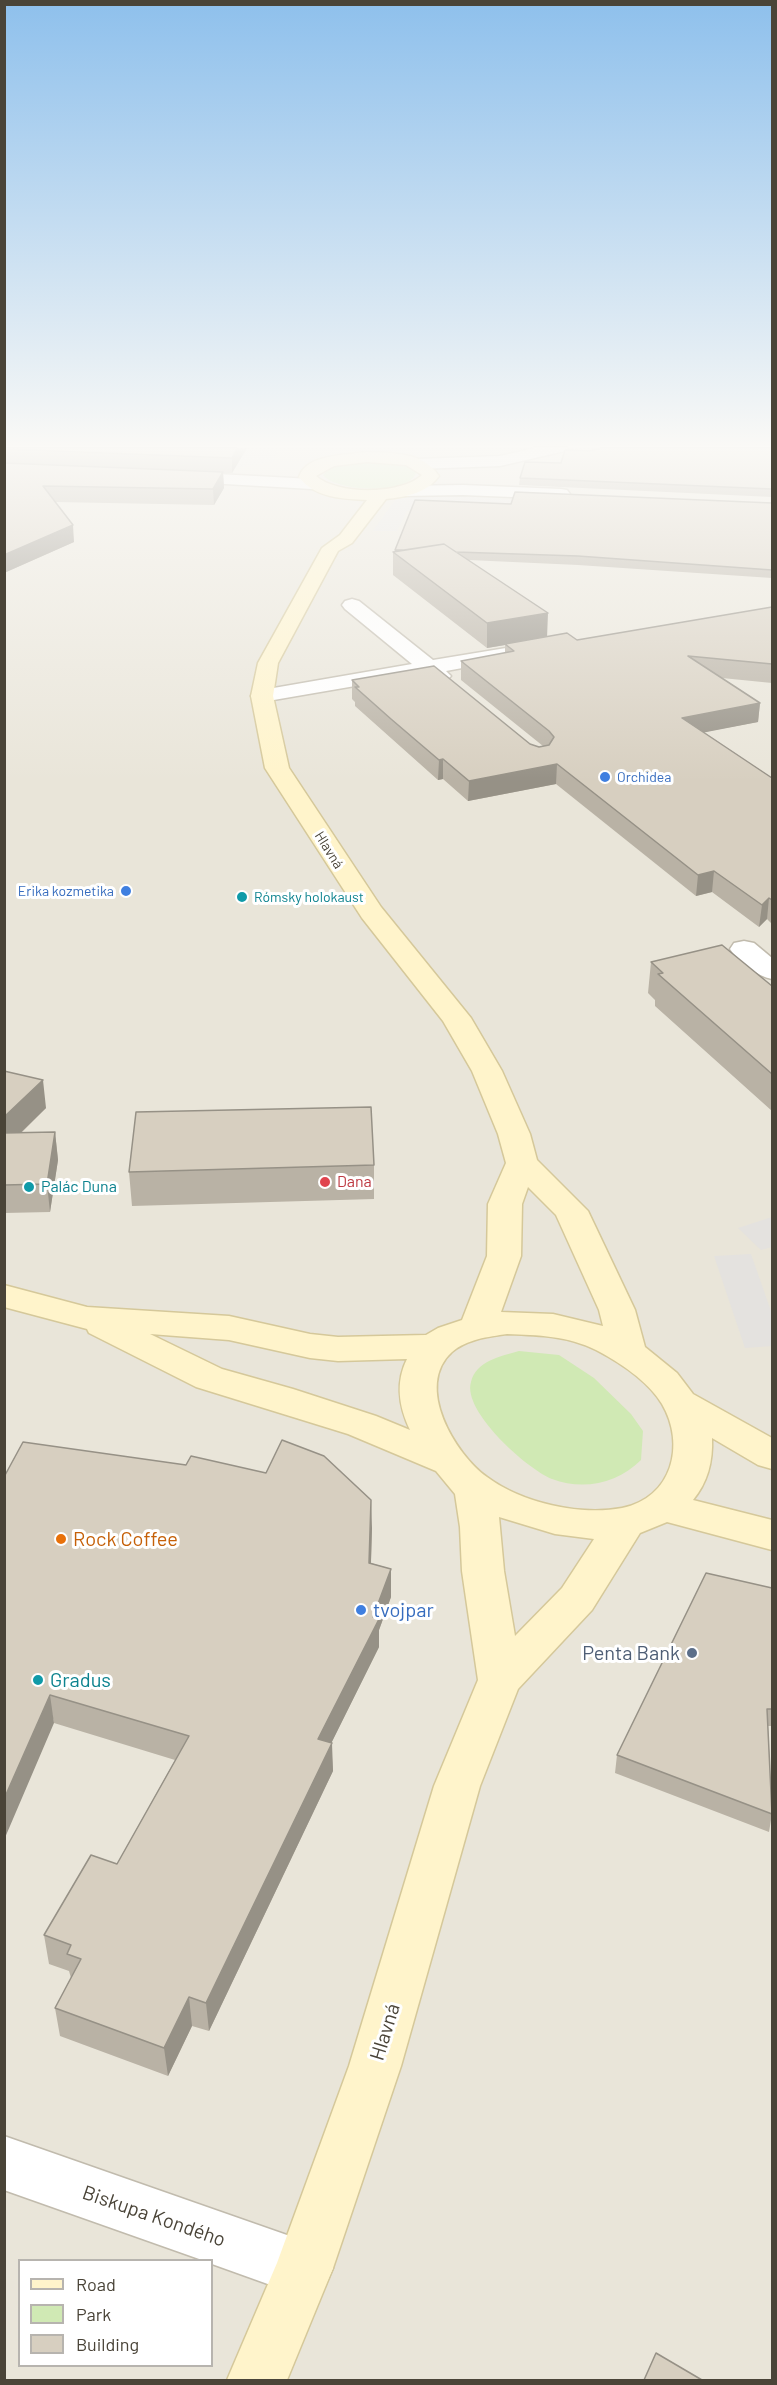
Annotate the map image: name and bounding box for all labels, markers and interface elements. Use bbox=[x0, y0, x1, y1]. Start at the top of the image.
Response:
place label: Orchidea bbox=[617, 769, 671, 785]
marker: Orchidea bbox=[598, 770, 612, 784]
street label: Hlavná bbox=[311, 828, 347, 872]
place label: Erika kozmetika bbox=[18, 883, 114, 899]
marker: Erika kozmetika bbox=[119, 884, 133, 898]
place label: Rómsky holokaust bbox=[254, 889, 364, 905]
marker: Rómsky holokaust bbox=[235, 890, 249, 904]
place label: Dana bbox=[337, 1172, 372, 1192]
marker: Dana bbox=[318, 1175, 332, 1189]
place label: Palác Duna bbox=[41, 1177, 117, 1197]
marker: Palác Duna bbox=[22, 1180, 36, 1194]
place label: Rock Coffee bbox=[73, 1527, 178, 1551]
marker: Rock Coffee bbox=[54, 1532, 68, 1546]
place label: tvojpar bbox=[373, 1598, 434, 1622]
marker: tvojpar bbox=[354, 1603, 368, 1617]
place label: Penta Bank bbox=[582, 1641, 680, 1665]
marker: Penta Bank bbox=[685, 1646, 699, 1660]
place label: Gradus bbox=[50, 1668, 111, 1692]
marker: Gradus bbox=[31, 1673, 45, 1687]
street label: Hlavná bbox=[365, 2001, 405, 2063]
street label: Biskupa Kondého bbox=[79, 2180, 229, 2252]
legend bbox=[18, 2259, 213, 2367]
text: Road bbox=[76, 2273, 116, 2295]
text: Park bbox=[76, 2303, 111, 2325]
text: Building bbox=[76, 2333, 139, 2355]

